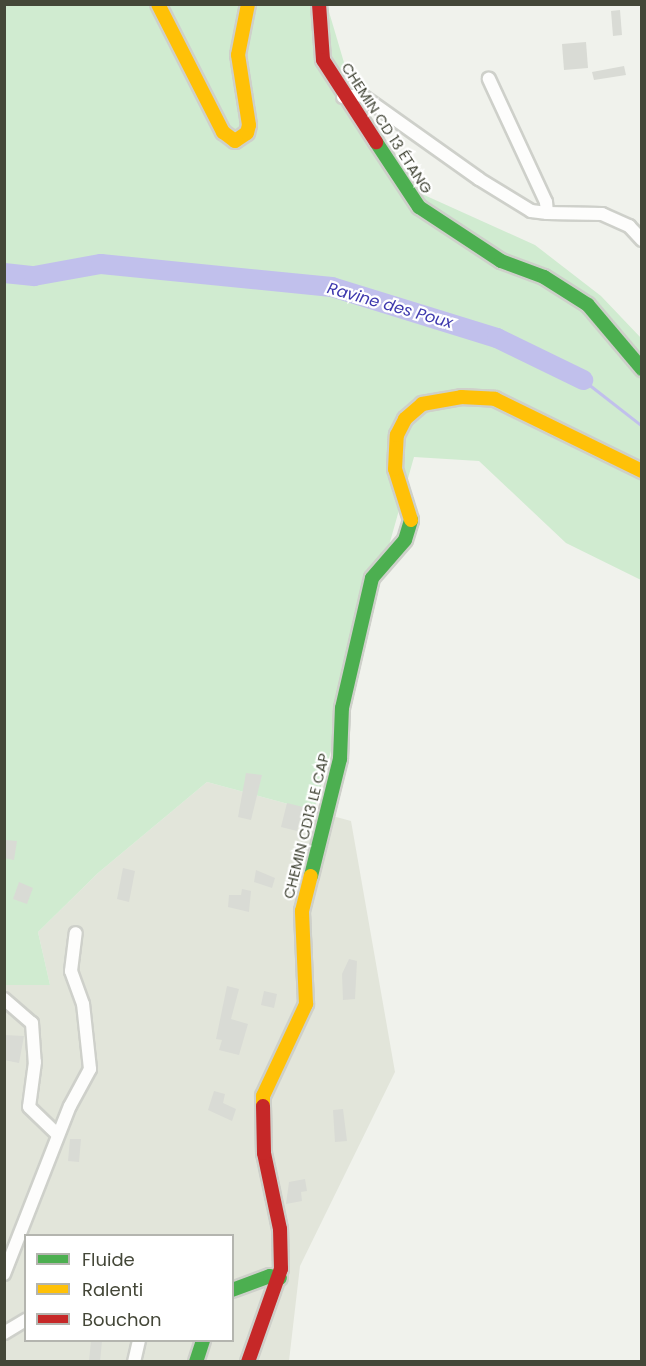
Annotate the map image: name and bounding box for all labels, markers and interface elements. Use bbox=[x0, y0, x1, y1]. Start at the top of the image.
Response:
street label: CHEMIN CD 13 ÉTANG bbox=[338, 59, 436, 197]
water label: Ravine des Poux bbox=[325, 279, 455, 333]
street label: CHEMIN CD13 LE CAP bbox=[279, 751, 333, 901]
legend bbox=[24, 1234, 234, 1342]
text: Fluide bbox=[82, 1247, 135, 1272]
text: Ralenti bbox=[82, 1277, 143, 1302]
text: Bouchon bbox=[82, 1307, 162, 1332]

